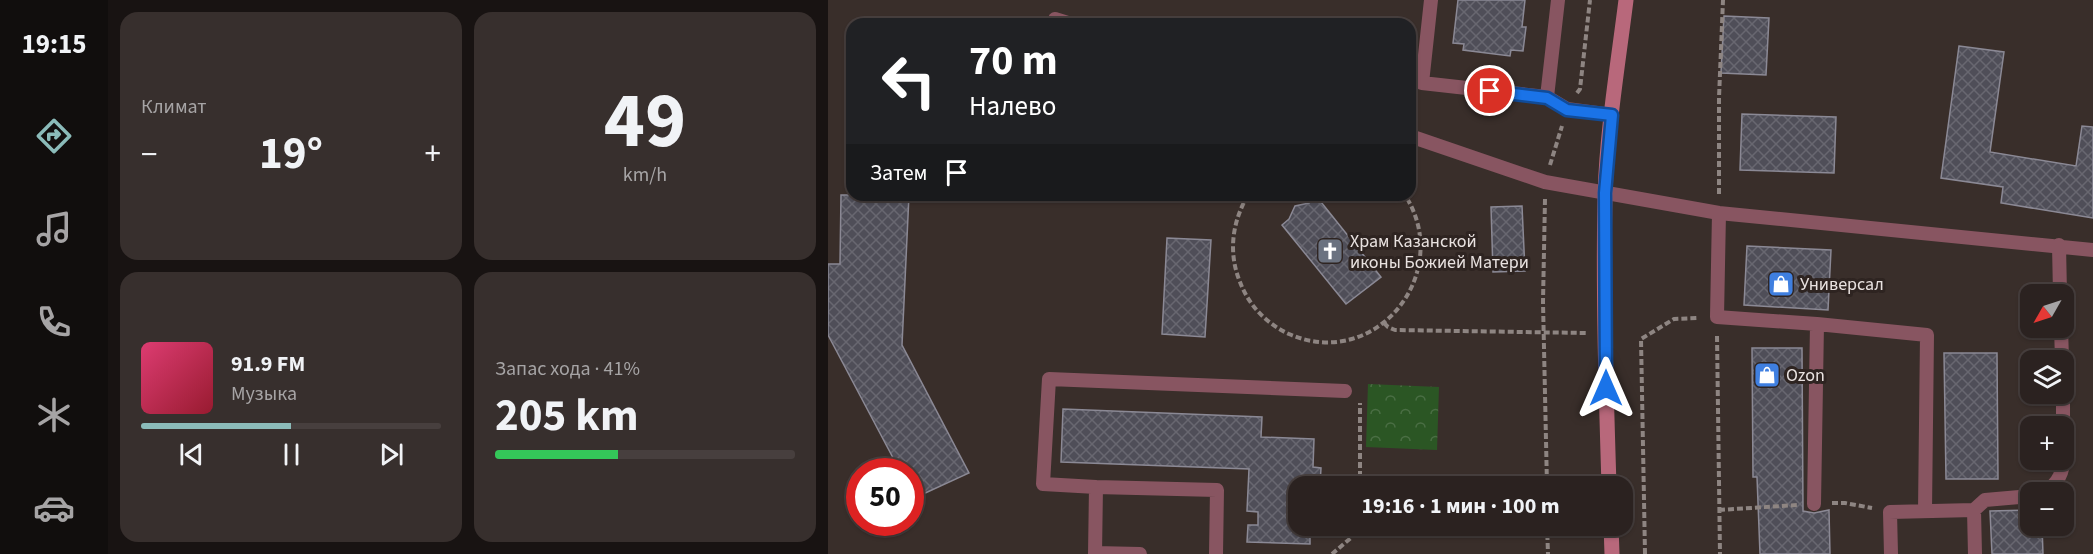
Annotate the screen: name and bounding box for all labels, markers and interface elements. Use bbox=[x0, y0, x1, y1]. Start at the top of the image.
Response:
text: 19:15 bbox=[21, 25, 87, 64]
text: 70 m bbox=[969, 31, 1058, 91]
icon: left bbox=[870, 42, 948, 120]
pin bbox=[1464, 65, 1515, 116]
text: 49 bbox=[604, 66, 686, 177]
icon: arrive bbox=[1473, 74, 1506, 107]
text: Налево bbox=[969, 87, 1056, 126]
text: Климат bbox=[141, 93, 207, 121]
icon: directions bbox=[33, 115, 75, 157]
text: 19° bbox=[259, 122, 323, 186]
text: − bbox=[141, 131, 157, 178]
text: + bbox=[425, 131, 441, 178]
icon: arrive bbox=[940, 156, 973, 189]
text: Затем bbox=[870, 157, 928, 189]
text: km/h bbox=[623, 161, 667, 189]
icon: music bbox=[33, 208, 75, 250]
place label: Храм Казанской иконы Божией Матери bbox=[1350, 229, 1529, 275]
church icon: Храм Казанской иконы Божией Матери bbox=[1315, 236, 1345, 266]
shop icon: Универсал bbox=[1766, 269, 1796, 299]
place label: Универсал bbox=[1800, 272, 1884, 297]
north arrow bbox=[2020, 284, 2074, 338]
map controls bbox=[2020, 284, 2074, 536]
icon: phone bbox=[33, 301, 75, 343]
text: 91.9 FM bbox=[231, 348, 305, 380]
button: layers bbox=[2020, 350, 2074, 404]
text: Запас хода · 41% bbox=[495, 355, 640, 383]
position arrow bbox=[1574, 356, 1638, 420]
shop icon: Ozon bbox=[1752, 360, 1782, 390]
place label: Ozon bbox=[1786, 363, 1825, 388]
text: Музыка bbox=[231, 380, 297, 408]
text: 205 km bbox=[495, 384, 639, 448]
icon: climate bbox=[33, 394, 75, 436]
button: + bbox=[2020, 416, 2074, 470]
icon: previous bbox=[175, 438, 208, 471]
icon: pause bbox=[275, 438, 308, 471]
icon: next bbox=[375, 438, 408, 471]
speed limit sign: 50 bbox=[846, 458, 924, 536]
button: − bbox=[2020, 482, 2074, 536]
icon: car bbox=[33, 487, 75, 529]
text: 19:16 · 1 мин · 100 m bbox=[1361, 490, 1560, 522]

